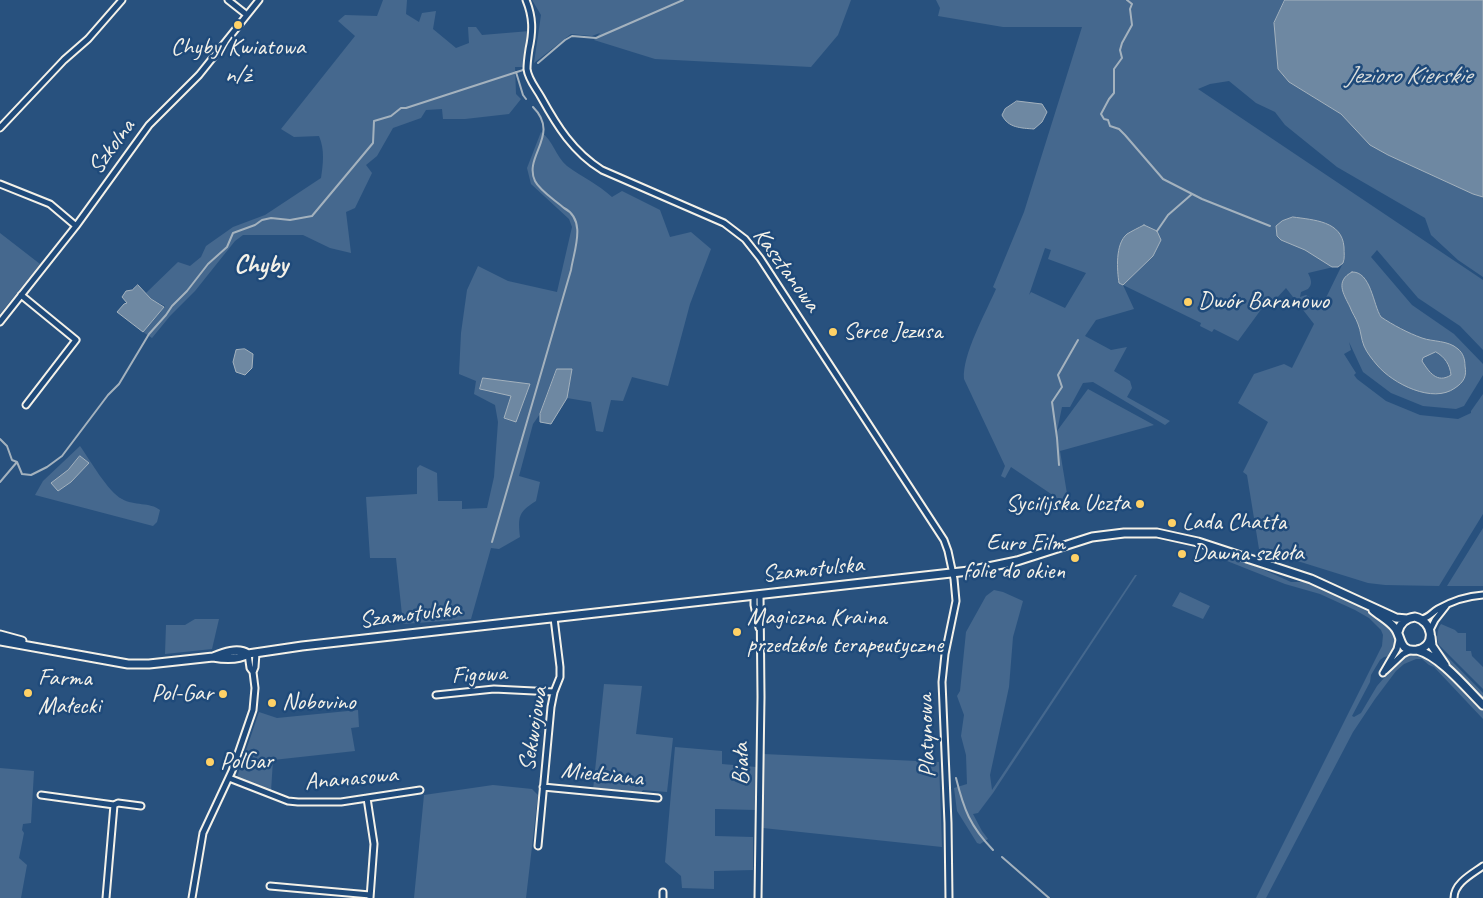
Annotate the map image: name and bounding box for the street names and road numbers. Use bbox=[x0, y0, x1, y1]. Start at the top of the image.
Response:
street label: Szkolna bbox=[82, 114, 142, 180]
street label: Kasztanowa bbox=[746, 222, 826, 318]
street label: Szamotulska bbox=[761, 550, 865, 590]
street label: Szamotulska bbox=[358, 595, 462, 635]
street label: Figowa bbox=[451, 659, 507, 691]
street label: Sekwojowa bbox=[513, 685, 555, 773]
street label: Platynowa bbox=[911, 694, 943, 778]
street label: Biała bbox=[728, 743, 756, 785]
street label: Miedziana bbox=[560, 756, 644, 794]
street label: Ananasowa bbox=[303, 761, 399, 797]

